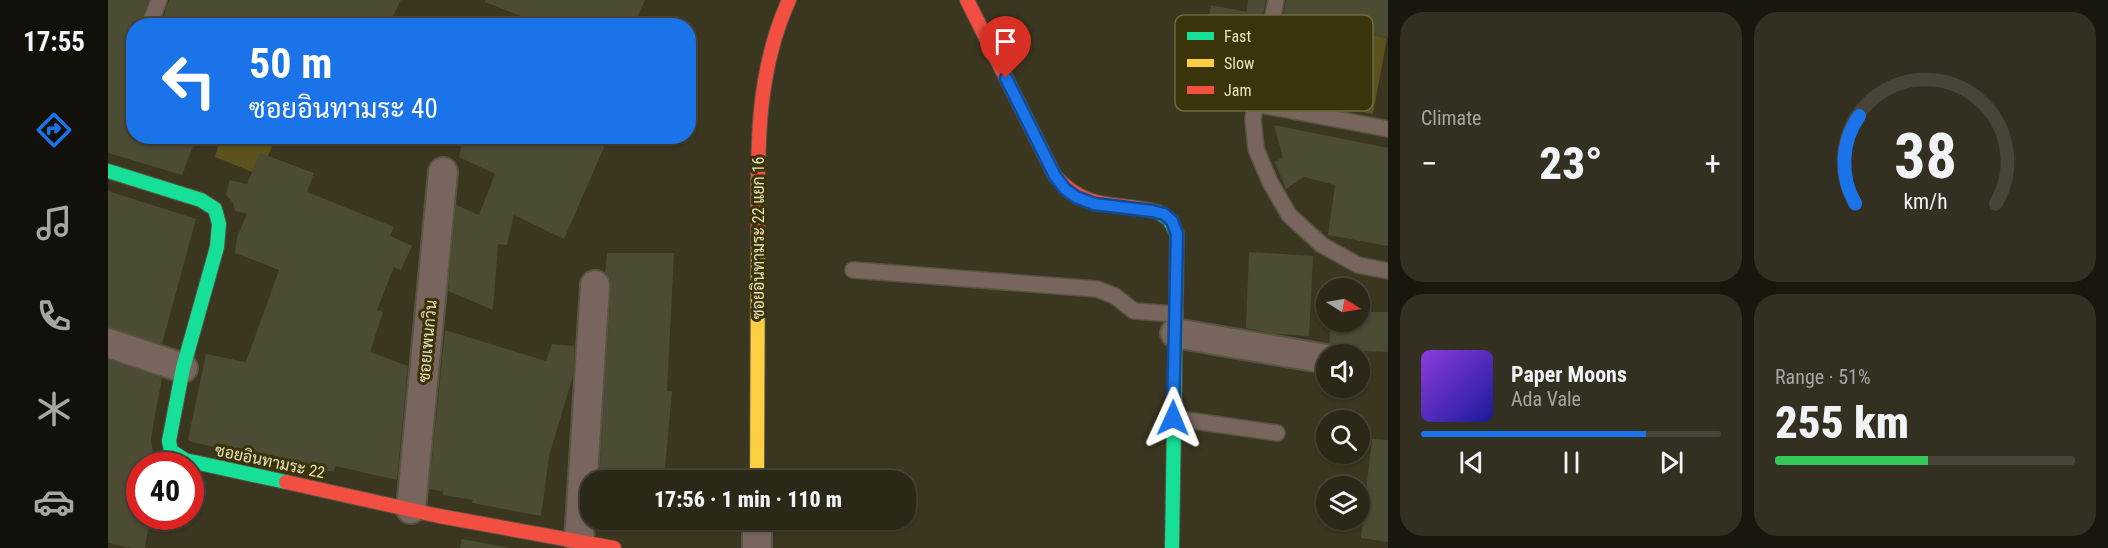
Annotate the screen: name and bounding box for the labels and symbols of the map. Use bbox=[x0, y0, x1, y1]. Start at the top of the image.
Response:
legend bbox=[1175, 15, 1373, 111]
pin bbox=[980, 16, 1031, 78]
text: Fast bbox=[1224, 27, 1251, 46]
text: Slow bbox=[1224, 54, 1254, 73]
text: Jam bbox=[1224, 81, 1251, 100]
street label: ซอยอินทามระ 22 แยก 16 bbox=[749, 157, 768, 319]
north arrow bbox=[1316, 278, 1370, 332]
street label: ซอยเพนกวิน bbox=[414, 299, 441, 383]
position arrow bbox=[1141, 386, 1205, 450]
street label: ซอยอินทามระ 22 bbox=[213, 441, 327, 482]
speed limit sign: 40 bbox=[126, 452, 204, 530]

